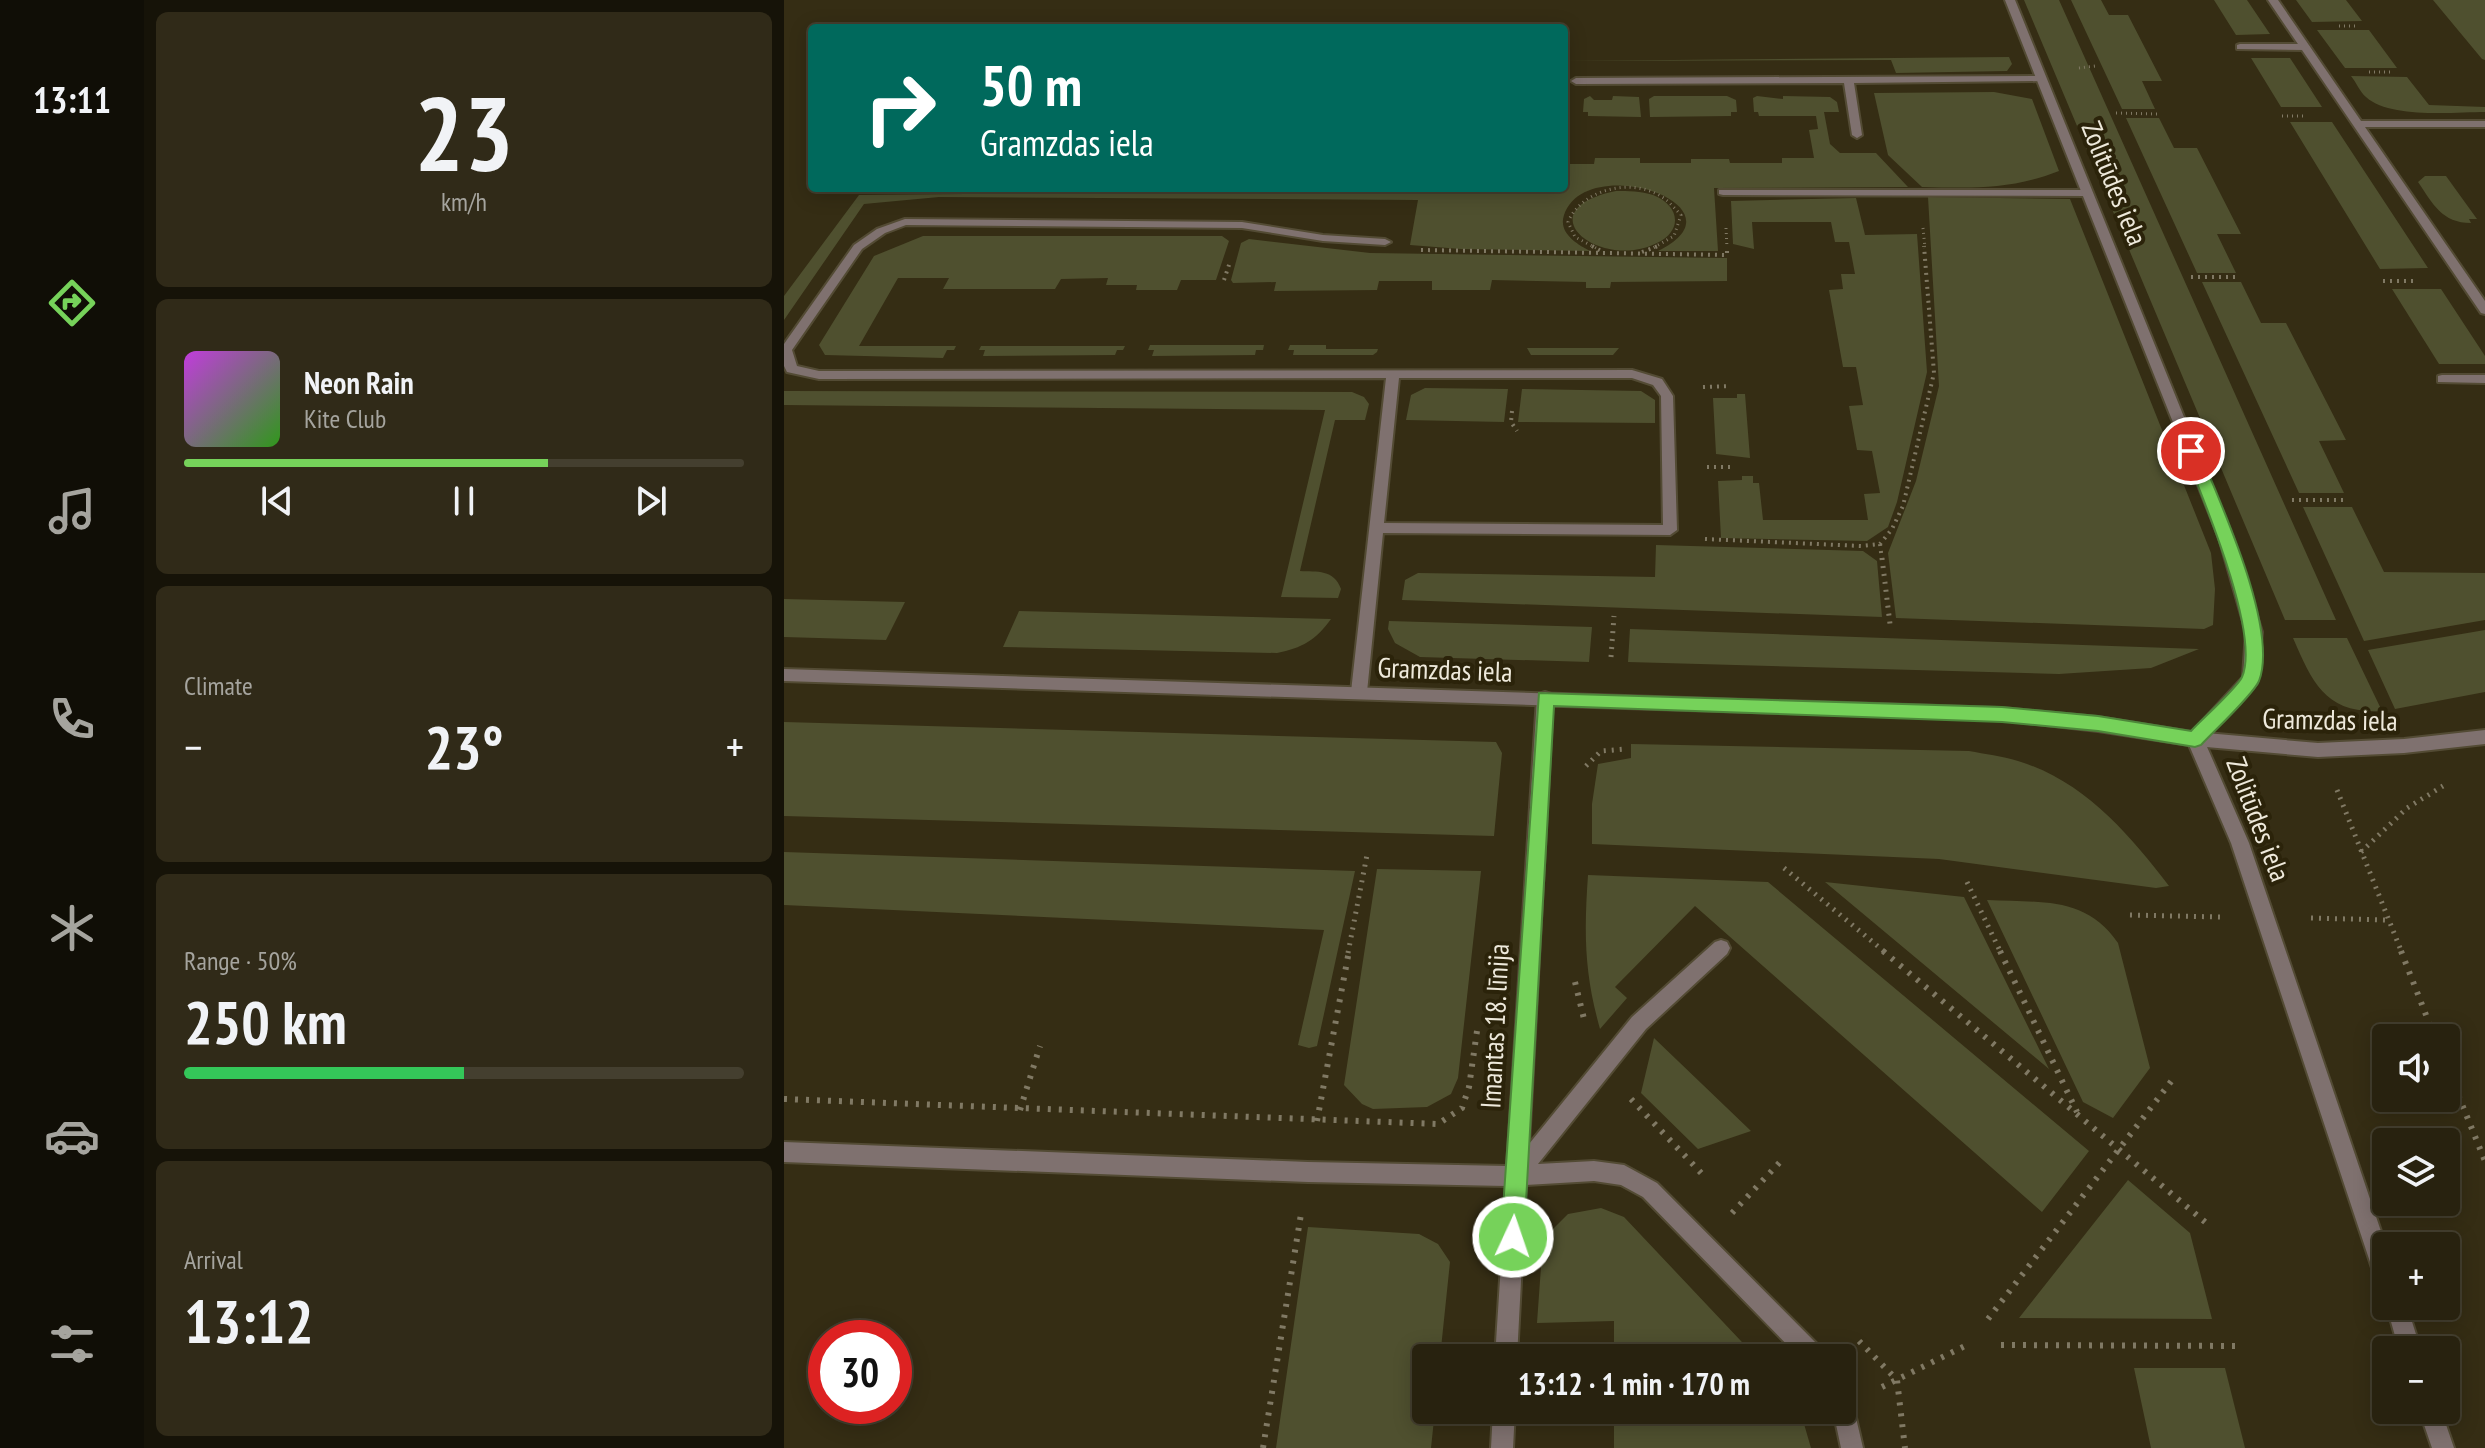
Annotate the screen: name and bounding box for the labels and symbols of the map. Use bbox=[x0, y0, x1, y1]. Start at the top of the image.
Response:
street label: Zolitūdes iela bbox=[2073, 116, 2157, 250]
pin bbox=[2157, 417, 2225, 485]
street label: Gramzdas iela bbox=[1377, 648, 1513, 690]
street label: Gramzdas iela bbox=[2262, 699, 2398, 739]
street label: Zolitūdes iela bbox=[2218, 752, 2300, 886]
street label: Imantas 18. līnija bbox=[1471, 943, 1517, 1109]
position arrow bbox=[1471, 1195, 1555, 1279]
speed limit sign: 30 bbox=[808, 1320, 912, 1424]

